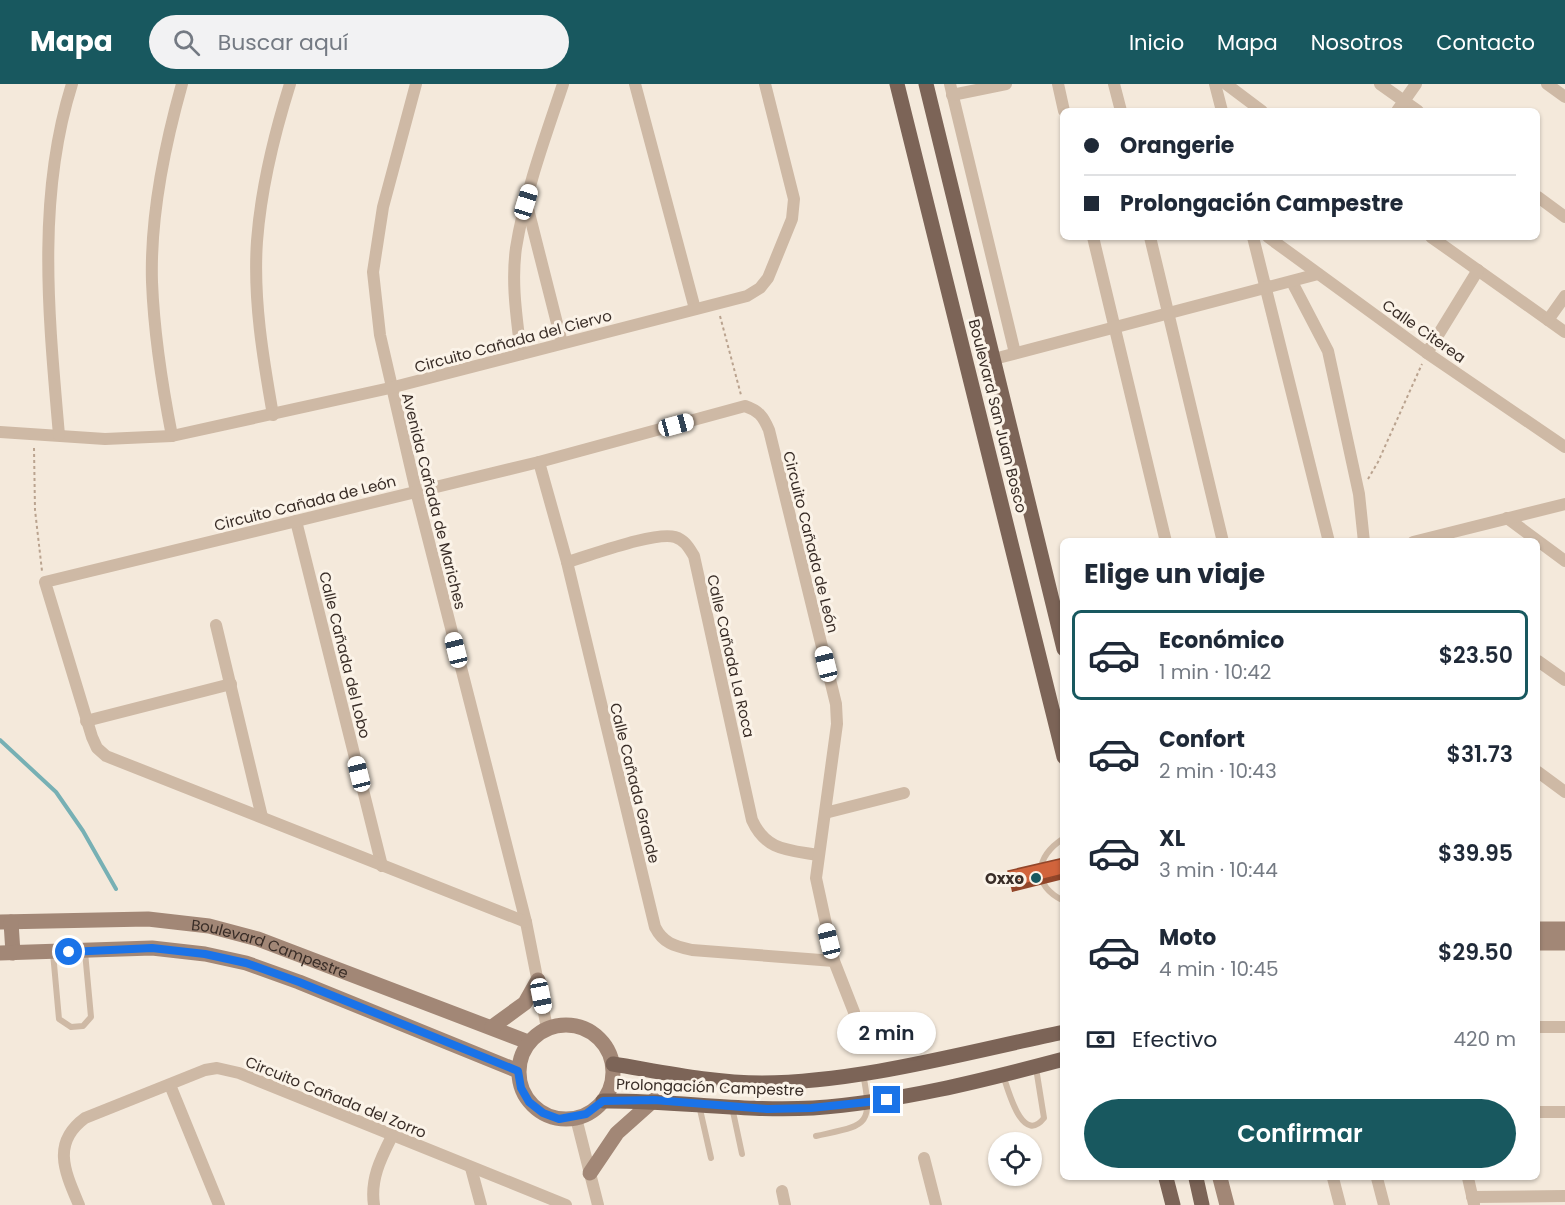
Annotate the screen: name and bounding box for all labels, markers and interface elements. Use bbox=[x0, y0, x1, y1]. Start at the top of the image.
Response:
search box bbox=[149, 15, 569, 69]
text: Mapa bbox=[30, 22, 113, 61]
icon: search bbox=[170, 26, 203, 59]
text: Buscar aquí bbox=[218, 27, 348, 58]
text: Inicio bbox=[1129, 28, 1184, 57]
text: Mapa bbox=[1217, 28, 1278, 57]
text: Nosotros bbox=[1311, 28, 1403, 57]
text: Contacto bbox=[1436, 28, 1535, 57]
text: Orangerie bbox=[1120, 130, 1234, 161]
car bbox=[512, 182, 540, 222]
text: Prolongación Campestre bbox=[1120, 188, 1403, 219]
street label: Calle Citerea bbox=[1378, 294, 1470, 368]
street label: Circuito Cañada del Ciervo bbox=[412, 305, 614, 377]
street label: Boulevard San Juan Bosco bbox=[964, 317, 1032, 515]
street label: Avenida Cañada de Mariches bbox=[397, 390, 471, 612]
car bbox=[656, 412, 696, 438]
street label: Circuito Cañada de León bbox=[778, 449, 844, 635]
street label: Circuito Cañada de León bbox=[212, 470, 398, 536]
text: Elige un viaje bbox=[1084, 555, 1265, 592]
street label: Calle Cañada del Lobo bbox=[314, 569, 376, 741]
street label: Calle Cañada La Roca bbox=[702, 572, 760, 740]
text: Económico bbox=[1159, 625, 1284, 656]
icon: car bbox=[1087, 628, 1141, 682]
car bbox=[443, 630, 469, 670]
text: $23.50 bbox=[1439, 640, 1513, 671]
car bbox=[813, 644, 839, 684]
text: 1 min · 10:42 bbox=[1159, 658, 1271, 686]
street label: Calle Cañada Grande bbox=[605, 701, 665, 865]
text: Confort bbox=[1159, 724, 1245, 755]
icon: car bbox=[1087, 727, 1141, 781]
text: $31.73 bbox=[1447, 739, 1513, 770]
car bbox=[346, 754, 372, 794]
text: 2 min · 10:43 bbox=[1159, 757, 1277, 785]
text: XL bbox=[1159, 823, 1185, 854]
icon: car bbox=[1087, 826, 1141, 880]
text: $39.95 bbox=[1438, 838, 1513, 869]
text: 3 min · 10:44 bbox=[1159, 856, 1278, 884]
place label: Oxxo bbox=[985, 868, 1024, 889]
marker: Oxxo bbox=[1029, 871, 1043, 885]
street label: Boulevard Campestre bbox=[190, 914, 352, 983]
car bbox=[816, 921, 842, 961]
text: Moto bbox=[1159, 922, 1216, 953]
icon: car bbox=[1087, 925, 1141, 979]
text: $29.50 bbox=[1438, 937, 1513, 968]
route start bbox=[55, 938, 82, 965]
text: 4 min · 10:45 bbox=[1159, 955, 1279, 983]
car bbox=[529, 977, 553, 1015]
callout: 2 min bbox=[838, 1013, 936, 1055]
text: 2 min bbox=[859, 1019, 914, 1047]
icon: cash bbox=[1084, 1023, 1117, 1056]
text: Efectivo bbox=[1132, 1024, 1217, 1055]
text: 420 m bbox=[1453, 1025, 1516, 1053]
street label: Circuito Cañada del Zorro bbox=[242, 1051, 430, 1143]
street label: Prolongación Campestre bbox=[616, 1073, 804, 1101]
route end bbox=[873, 1086, 900, 1113]
button: Confirmar bbox=[1084, 1099, 1516, 1168]
map controls bbox=[988, 1132, 1042, 1186]
button: locate bbox=[988, 1132, 1042, 1186]

